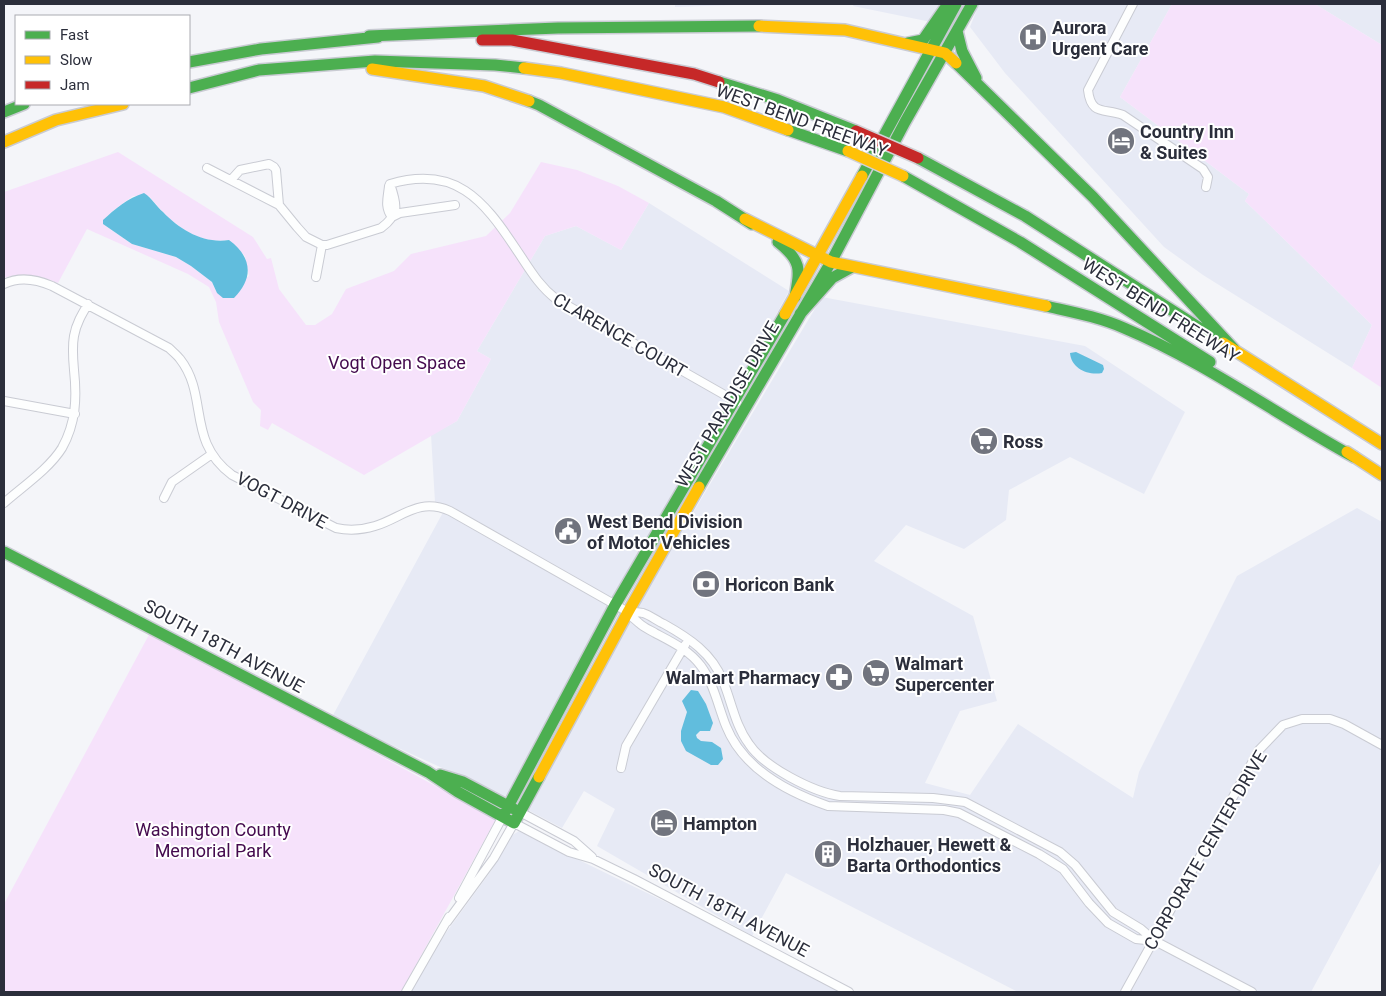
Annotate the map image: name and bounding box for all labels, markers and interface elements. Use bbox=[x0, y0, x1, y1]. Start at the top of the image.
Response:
legend bbox=[15, 15, 190, 105]
place label: Aurora Urgent Care bbox=[1052, 17, 1149, 59]
hospital icon: Aurora Urgent Care bbox=[1018, 22, 1048, 52]
text: Fast bbox=[60, 26, 89, 44]
text: Slow bbox=[60, 51, 92, 69]
text: Jam bbox=[60, 76, 90, 94]
street label: WEST BEND FREEWAY bbox=[713, 79, 891, 161]
place label: Country Inn & Suites bbox=[1140, 121, 1234, 163]
hotel icon: Country Inn & Suites bbox=[1106, 126, 1136, 156]
street label: WEST BEND FREEWAY bbox=[1079, 253, 1244, 367]
street label: CLARENCE COURT bbox=[549, 288, 691, 382]
street label: WEST PARADISE DRIVE bbox=[671, 317, 783, 491]
park label: Vogt Open Space bbox=[328, 352, 466, 373]
supermarket icon: Ross bbox=[969, 426, 999, 456]
place label: Ross bbox=[1003, 431, 1043, 452]
street label: VOGT DRIVE bbox=[233, 467, 331, 533]
place label: West Bend Division of Motor Vehicles bbox=[587, 511, 743, 553]
public building icon: West Bend Division of Motor Vehicles bbox=[553, 516, 583, 546]
bank icon: Horicon Bank bbox=[691, 569, 721, 599]
place label: Horicon Bank bbox=[725, 574, 835, 595]
street label: SOUTH 18TH AVENUE bbox=[140, 595, 308, 697]
place label: Walmart Supercenter bbox=[895, 653, 994, 695]
supermarket icon: Walmart Supercenter bbox=[861, 658, 891, 688]
pharmacy icon: Walmart Pharmacy bbox=[824, 662, 854, 692]
place label: Walmart Pharmacy bbox=[666, 667, 821, 688]
street label: CORPORATE CENTER DRIVE bbox=[1139, 747, 1271, 953]
hotel icon: Hampton bbox=[649, 808, 679, 838]
place label: Hampton bbox=[683, 813, 757, 834]
park label: Washington County Memorial Park bbox=[135, 819, 291, 861]
place label: Holzhauer, Hewett & Barta Orthodontics bbox=[847, 834, 1011, 876]
building icon: Holzhauer, Hewett & Barta Orthodontics bbox=[813, 839, 843, 869]
street label: SOUTH 18TH AVENUE bbox=[645, 859, 813, 961]

